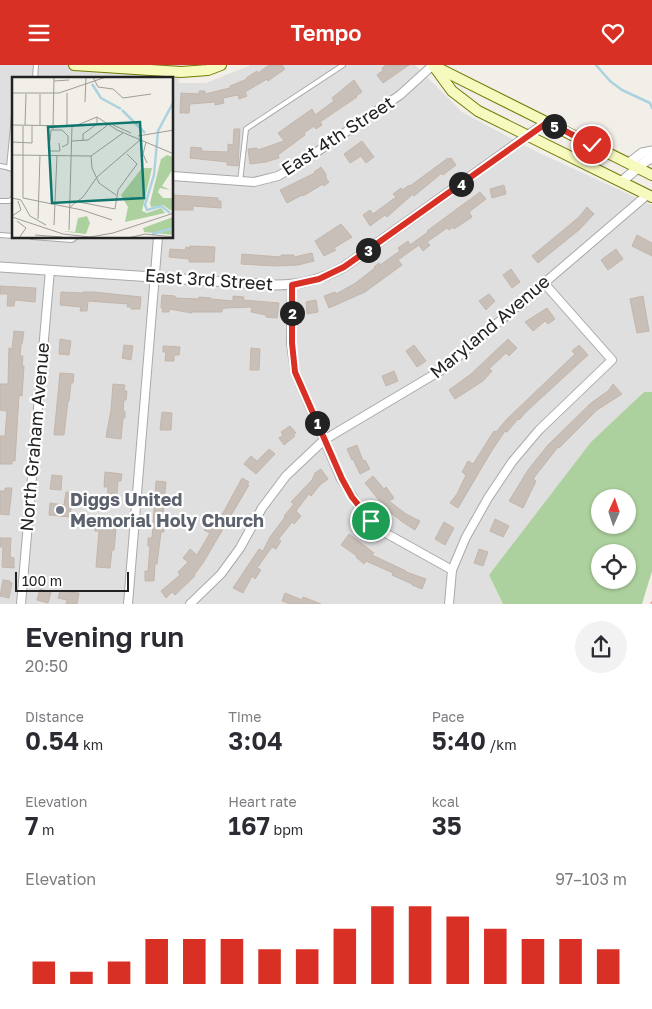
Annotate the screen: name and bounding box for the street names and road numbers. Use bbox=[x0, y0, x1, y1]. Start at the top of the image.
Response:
street label: East 4th Street bbox=[277, 91, 398, 180]
street label: East 3rd Street bbox=[144, 264, 274, 294]
street label: Maryland Avenue bbox=[425, 270, 554, 383]
street label: North Graham Avenue bbox=[15, 342, 53, 532]

